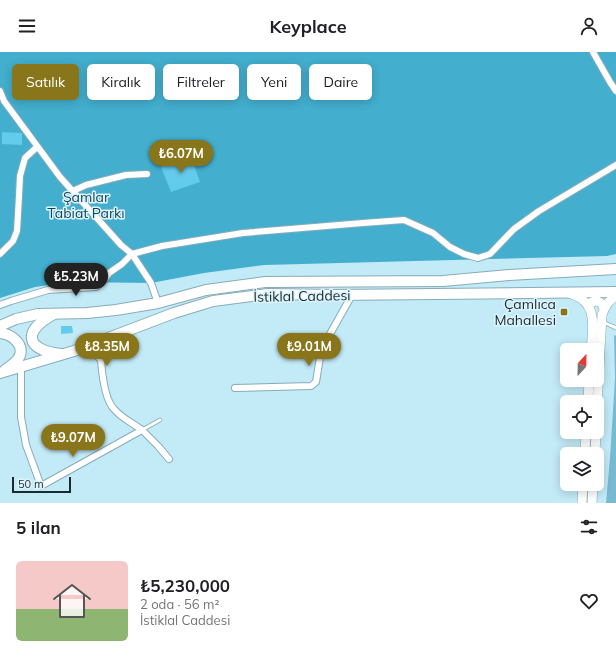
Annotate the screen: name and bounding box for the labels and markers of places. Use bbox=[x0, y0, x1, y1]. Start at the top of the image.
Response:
pin: ₺6.07M bbox=[148, 140, 214, 174]
pin: ₺5.23M bbox=[43, 263, 109, 297]
place label: Çamlıca Mahallesi bbox=[494, 295, 556, 329]
marker: Çamlıca Mahallesi bbox=[559, 307, 569, 317]
pin: ₺8.35M bbox=[74, 333, 140, 367]
pin: ₺9.01M bbox=[276, 333, 342, 367]
pin: ₺9.07M bbox=[40, 424, 106, 458]

